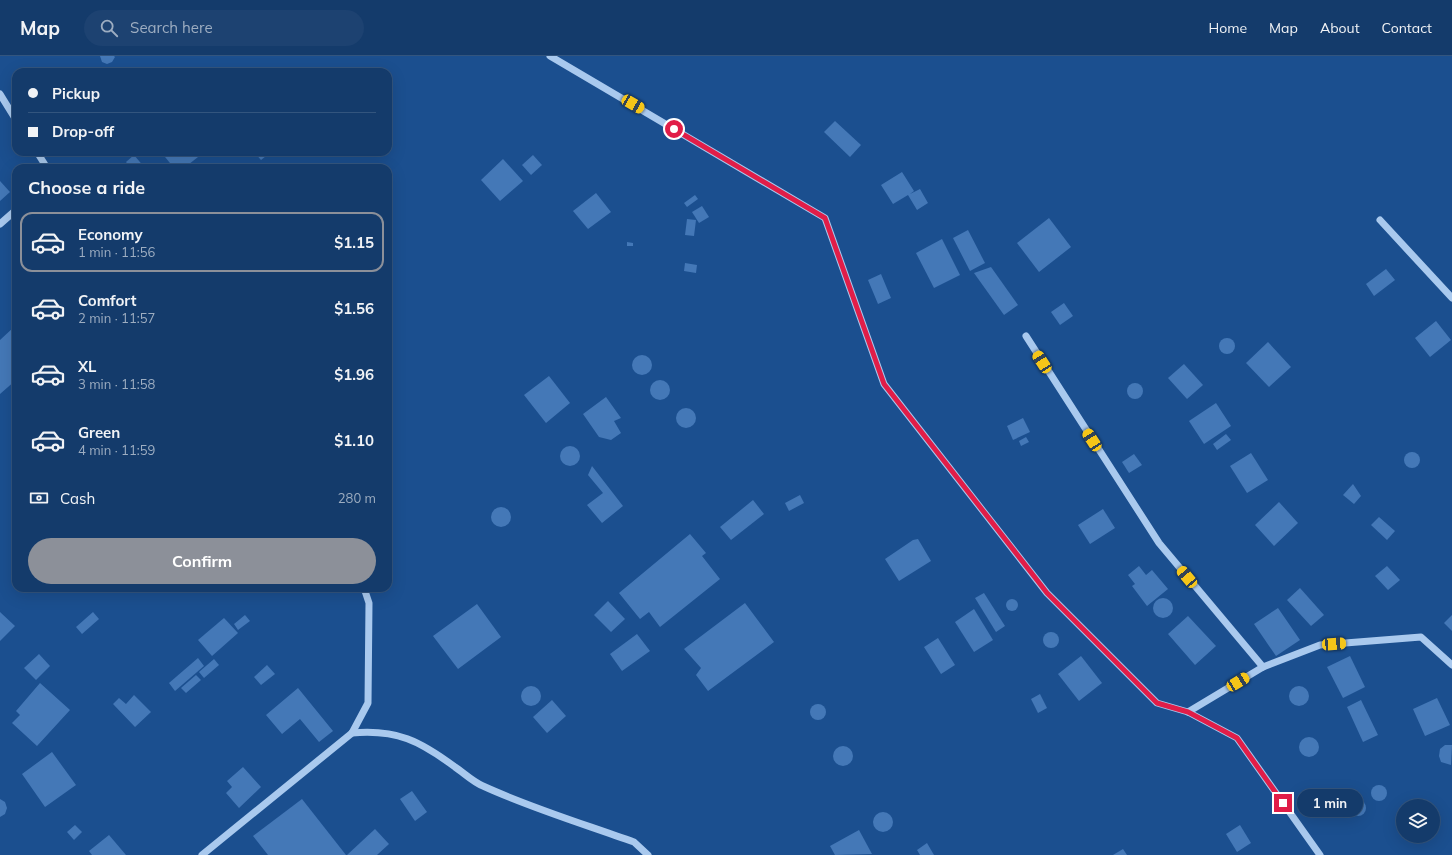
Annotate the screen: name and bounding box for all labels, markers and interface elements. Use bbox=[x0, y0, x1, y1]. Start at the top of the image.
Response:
search box bbox=[84, 10, 364, 46]
text: Map bbox=[20, 16, 60, 40]
icon: search bbox=[98, 17, 120, 39]
text: Search here bbox=[130, 18, 213, 37]
text: Home bbox=[1208, 19, 1247, 37]
text: Map bbox=[1269, 19, 1298, 37]
text: About bbox=[1320, 19, 1360, 37]
text: Contact bbox=[1382, 19, 1432, 37]
text: Pickup bbox=[52, 84, 100, 103]
car bbox=[620, 93, 646, 115]
route start bbox=[665, 120, 683, 138]
text: Drop-off bbox=[52, 122, 114, 141]
text: Choose a ride bbox=[28, 176, 145, 199]
icon: car bbox=[30, 224, 66, 260]
text: Economy bbox=[78, 225, 143, 244]
text: $1.15 bbox=[334, 233, 374, 252]
text: 1 min · 11:56 bbox=[78, 244, 155, 260]
icon: car bbox=[30, 290, 66, 326]
text: Comfort bbox=[78, 291, 136, 310]
text: $1.56 bbox=[334, 299, 374, 318]
text: 2 min · 11:57 bbox=[78, 310, 155, 326]
car bbox=[1030, 349, 1054, 375]
icon: car bbox=[30, 356, 66, 392]
text: XL bbox=[78, 357, 96, 376]
text: $1.96 bbox=[334, 365, 374, 384]
text: 3 min · 11:58 bbox=[78, 376, 155, 392]
icon: car bbox=[30, 422, 66, 458]
text: Green bbox=[78, 423, 120, 442]
car bbox=[1080, 427, 1104, 453]
text: $1.10 bbox=[334, 431, 374, 450]
text: 4 min · 11:59 bbox=[78, 442, 155, 458]
icon: cash bbox=[28, 487, 50, 509]
text: Cash bbox=[60, 489, 95, 508]
text: 280 m bbox=[338, 490, 376, 506]
button: Confirm bbox=[28, 538, 376, 584]
car bbox=[1175, 564, 1199, 590]
car bbox=[1322, 637, 1346, 651]
car bbox=[1225, 671, 1251, 693]
callout: 1 min bbox=[1297, 789, 1363, 817]
route end bbox=[1274, 794, 1292, 812]
text: 1 min bbox=[1313, 795, 1347, 811]
map controls bbox=[1396, 799, 1440, 843]
button: layers bbox=[1396, 799, 1440, 843]

